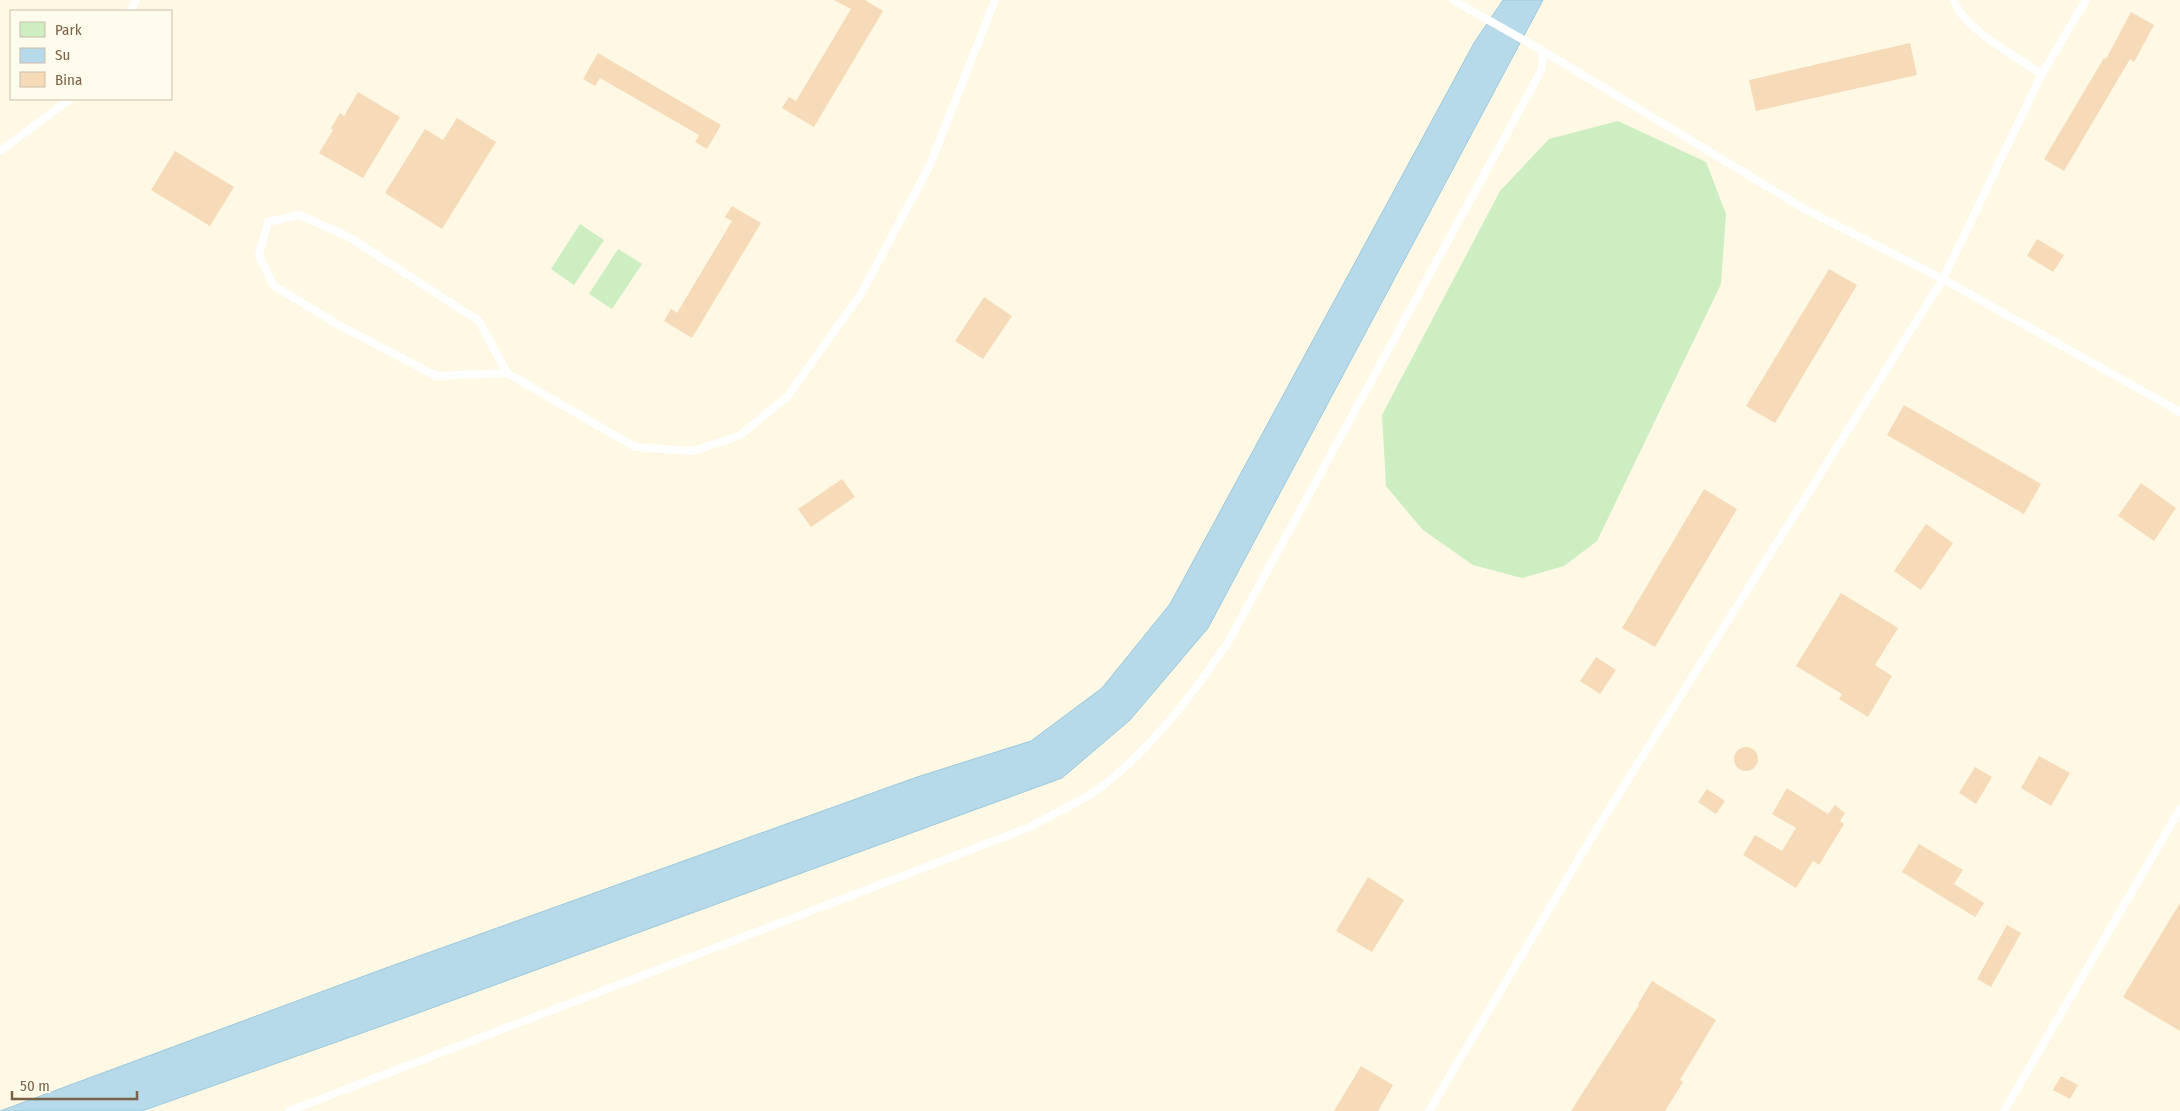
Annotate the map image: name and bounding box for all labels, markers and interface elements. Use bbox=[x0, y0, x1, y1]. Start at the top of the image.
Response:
legend bbox=[10, 10, 172, 100]
text: Park bbox=[55, 21, 82, 39]
text: Su bbox=[55, 46, 70, 64]
text: Bina bbox=[55, 71, 82, 89]
scale bar bbox=[12, 1068, 138, 1100]
text: 50 m bbox=[20, 1077, 50, 1095]

